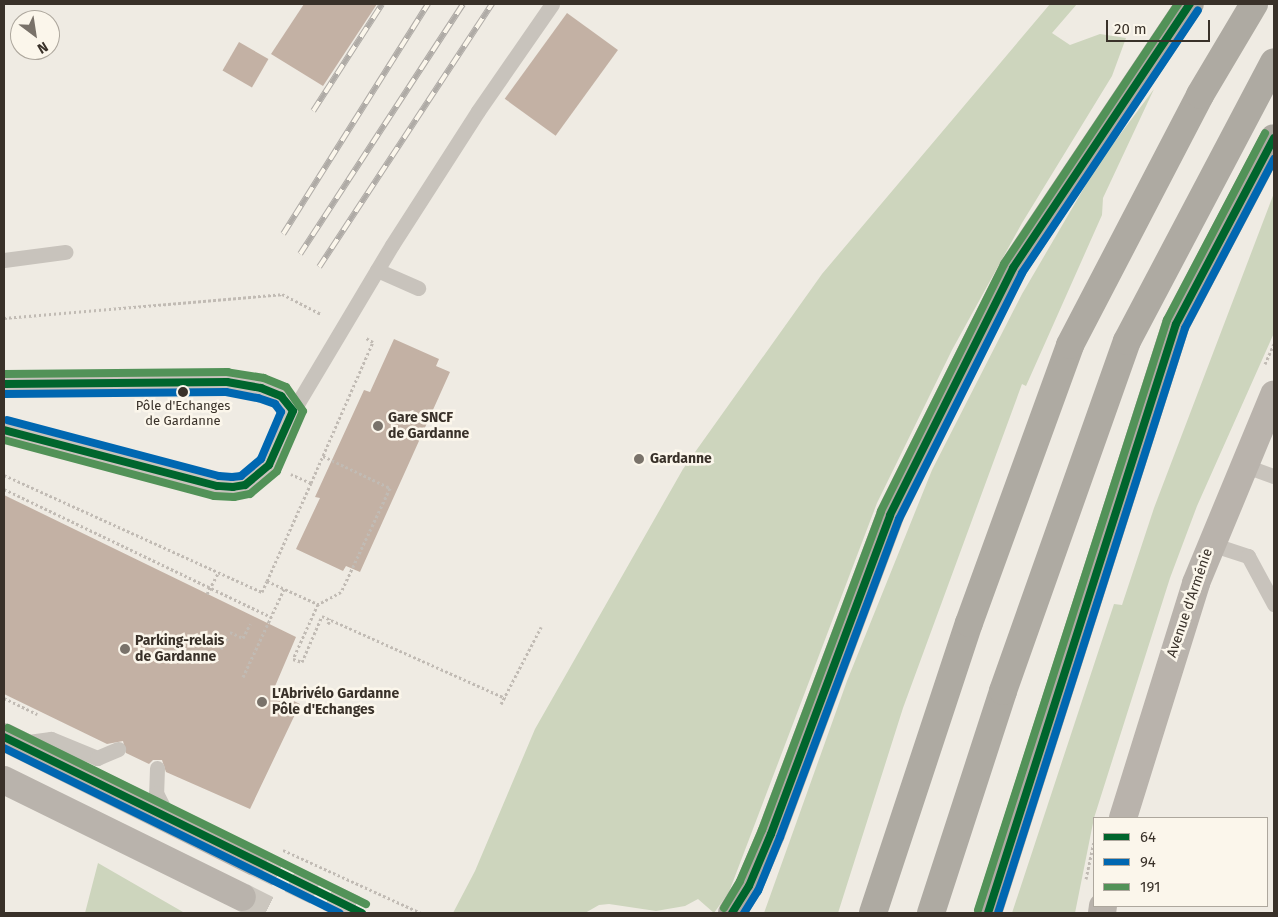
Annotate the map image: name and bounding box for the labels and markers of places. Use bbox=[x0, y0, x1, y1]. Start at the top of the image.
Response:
marker: Pôle d'Echanges de Gardanne bbox=[178, 387, 188, 397]
place label: Pôle d'Echanges de Gardanne bbox=[136, 399, 230, 430]
place label: Gare SNCF de Gardanne bbox=[388, 410, 469, 442]
marker: Gare SNCF de Gardanne bbox=[372, 420, 384, 432]
place label: Gardanne bbox=[650, 451, 712, 467]
marker: Gardanne bbox=[632, 452, 646, 466]
place label: Parking-relais de Gardanne bbox=[135, 633, 224, 666]
marker: Parking-relais de Gardanne bbox=[119, 643, 131, 655]
place label: L'Abrivélo Gardanne Pôle d'Echanges bbox=[272, 686, 399, 719]
marker: L'Abrivélo Gardanne Pôle d'Echanges bbox=[256, 696, 268, 708]

